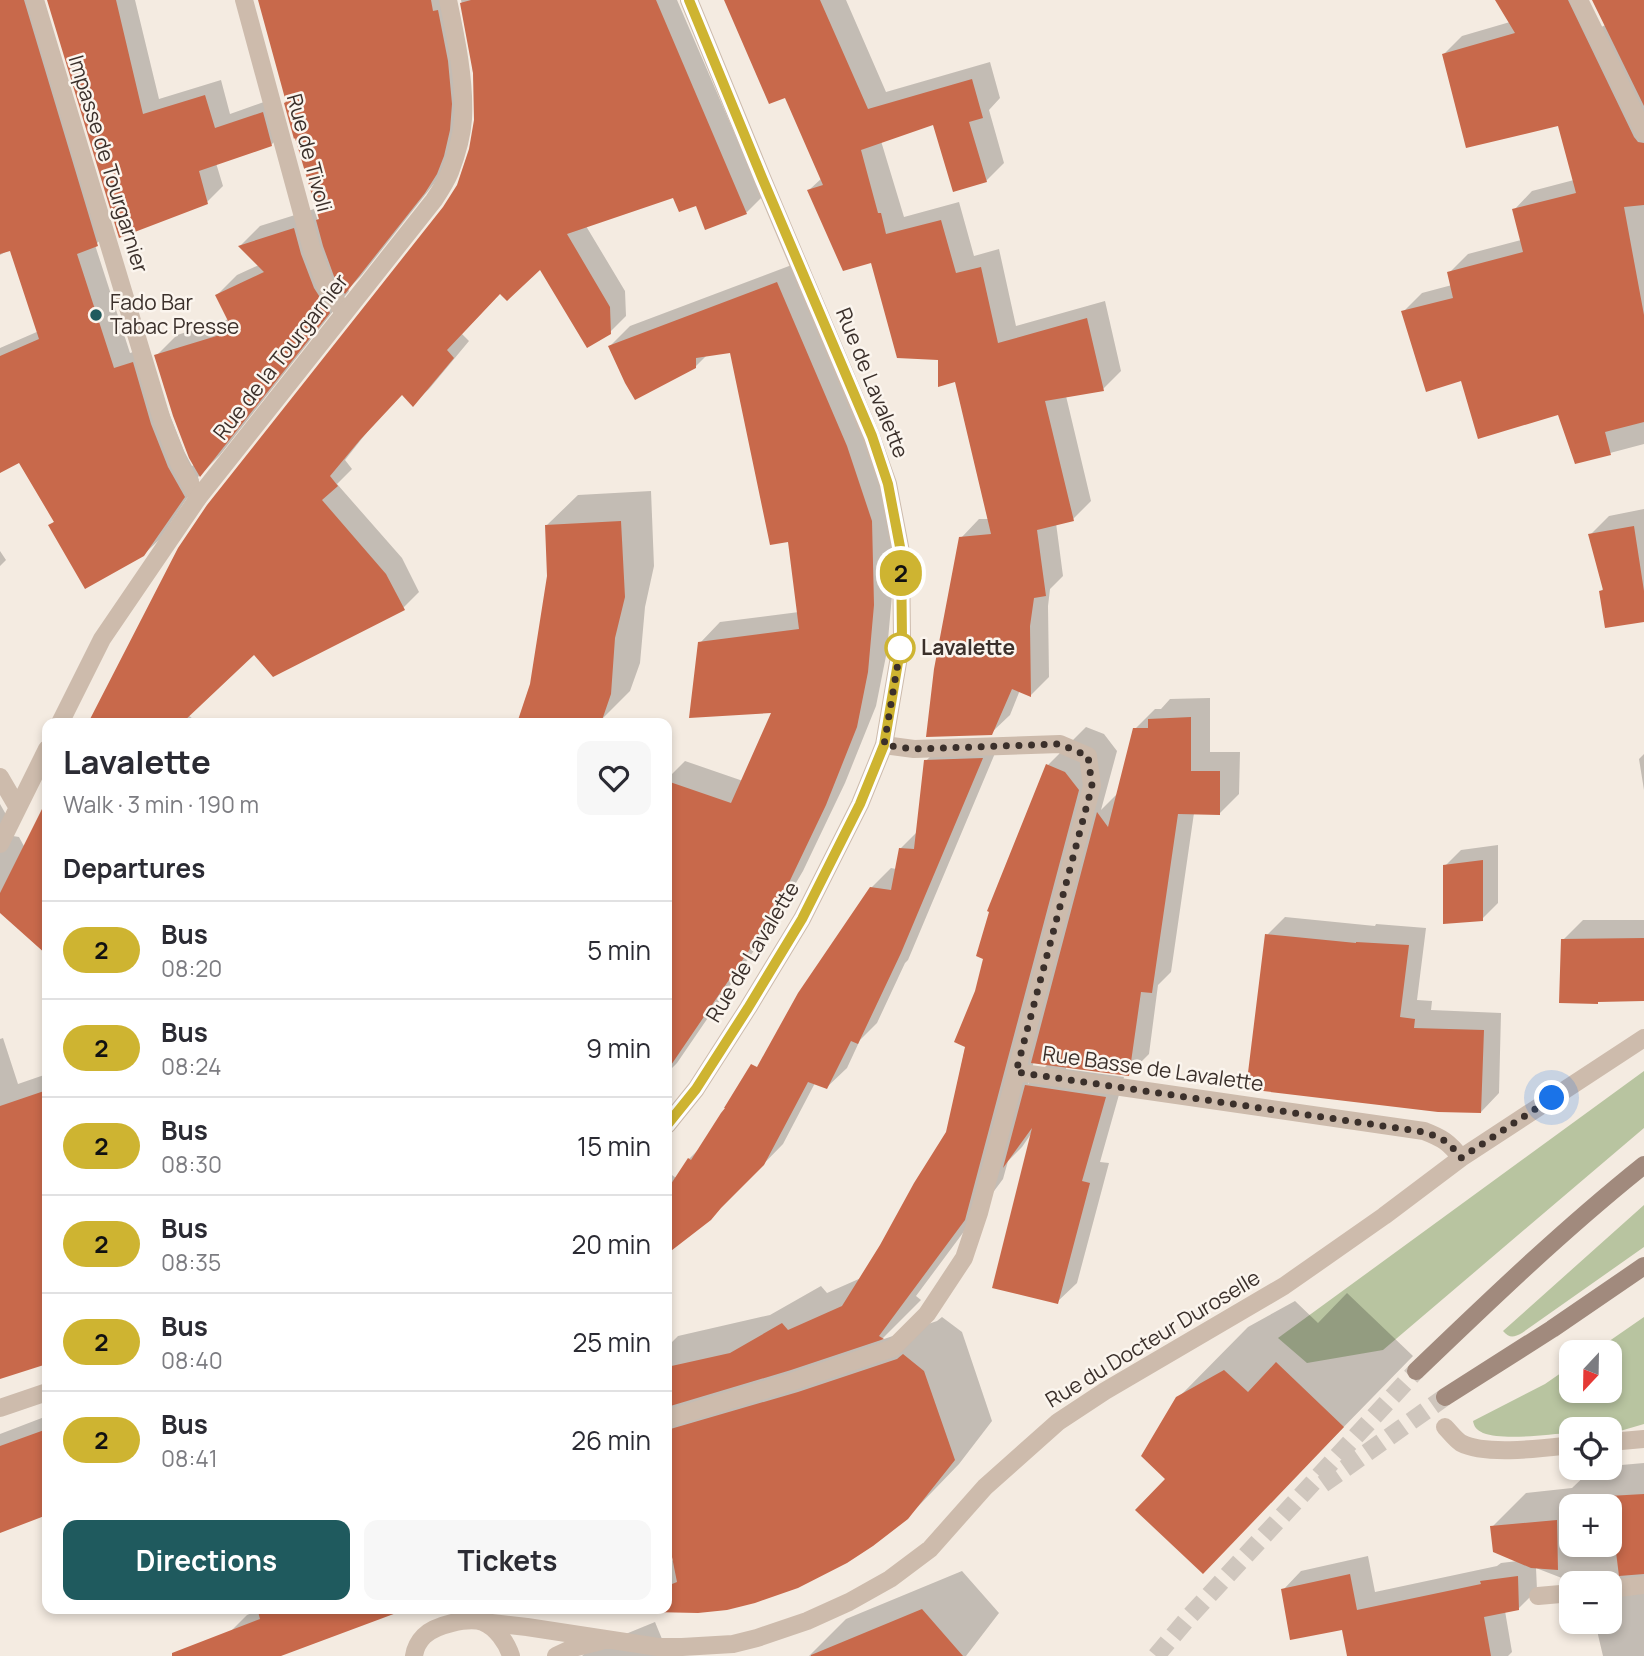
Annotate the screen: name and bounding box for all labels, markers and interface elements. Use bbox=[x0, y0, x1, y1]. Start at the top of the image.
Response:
street label: Impasse de Tourgarnier bbox=[63, 52, 156, 276]
street label: Rue de Tivoli bbox=[281, 91, 339, 215]
street label: Rue de la Tourgarnier bbox=[206, 267, 354, 445]
place label: Fado Bar Tabac Presse bbox=[110, 288, 239, 340]
street label: Rue de Lavalette bbox=[830, 303, 916, 462]
marker: Fado Bar Tabac Presse bbox=[88, 307, 104, 323]
line badge: 2 bbox=[878, 550, 924, 596]
text: 2 bbox=[894, 556, 908, 589]
marker: Lavalette bbox=[885, 633, 915, 663]
place label: Lavalette bbox=[921, 633, 1015, 661]
text: Lavalette bbox=[63, 739, 211, 784]
button: heart bbox=[577, 741, 651, 815]
text: Walk · 3 min · 190 m bbox=[63, 788, 259, 820]
text: Departures bbox=[63, 850, 205, 886]
street label: Rue de Lavalette bbox=[699, 876, 805, 1027]
text: Bus bbox=[161, 916, 208, 952]
text: 5 min bbox=[587, 932, 651, 968]
text: 2 bbox=[94, 933, 109, 966]
text: 08:20 bbox=[161, 952, 222, 984]
text: Bus bbox=[161, 1014, 208, 1050]
text: 9 min bbox=[586, 1030, 651, 1066]
text: 2 bbox=[94, 1031, 109, 1064]
street label: Rue Basse de Lavalette bbox=[1041, 1039, 1265, 1097]
text: 08:24 bbox=[161, 1050, 221, 1082]
your location bbox=[1534, 1080, 1569, 1115]
text: Bus bbox=[161, 1112, 208, 1148]
text: 15 min bbox=[577, 1128, 651, 1164]
text: 2 bbox=[94, 1129, 109, 1162]
text: 08:30 bbox=[161, 1148, 222, 1180]
text: Bus bbox=[161, 1210, 208, 1246]
text: 20 min bbox=[572, 1226, 651, 1262]
text: 2 bbox=[94, 1227, 109, 1260]
text: 08:35 bbox=[161, 1246, 221, 1278]
street label: Rue du Docteur Duroselle bbox=[1040, 1263, 1265, 1413]
text: Bus bbox=[161, 1308, 208, 1344]
text: 25 min bbox=[572, 1324, 651, 1360]
text: 2 bbox=[94, 1325, 109, 1358]
north arrow bbox=[1559, 1340, 1622, 1404]
map controls bbox=[1559, 1340, 1622, 1634]
text: 08:40 bbox=[161, 1344, 223, 1376]
text: Bus bbox=[161, 1406, 208, 1442]
button: locate bbox=[1559, 1417, 1622, 1480]
text: 26 min bbox=[571, 1422, 651, 1458]
text: 2 bbox=[94, 1423, 109, 1456]
text: 08:41 bbox=[161, 1442, 218, 1474]
button: + bbox=[1559, 1494, 1622, 1557]
button: Directions bbox=[63, 1520, 350, 1600]
button: Tickets bbox=[364, 1520, 651, 1600]
button: − bbox=[1559, 1571, 1622, 1634]

